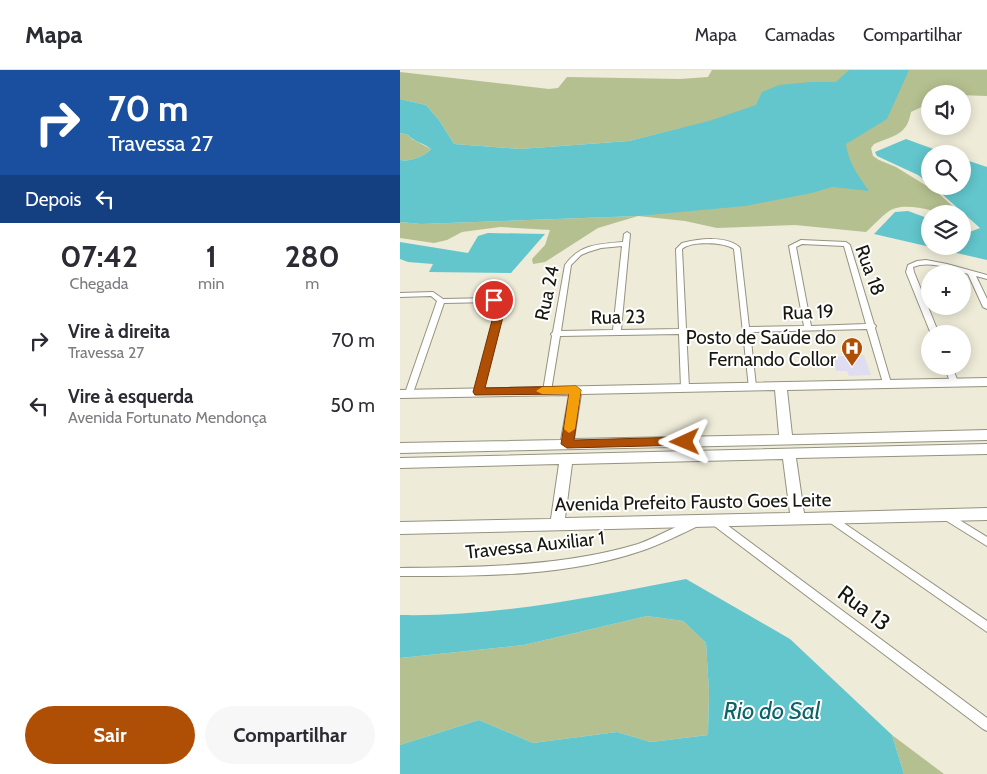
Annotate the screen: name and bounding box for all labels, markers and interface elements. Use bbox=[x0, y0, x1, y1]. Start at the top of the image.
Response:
text: Mapa bbox=[25, 20, 82, 49]
text: Mapa bbox=[695, 24, 737, 46]
text: Camadas bbox=[765, 24, 835, 46]
text: Compartilhar bbox=[863, 24, 962, 46]
map controls bbox=[921, 85, 971, 375]
button: sound bbox=[921, 85, 971, 135]
text: 70 m bbox=[108, 87, 189, 130]
icon: right bbox=[25, 90, 90, 155]
text: Travessa 27 bbox=[108, 130, 213, 157]
button: search bbox=[921, 145, 971, 195]
icon: left bbox=[91, 185, 119, 213]
text: Depois bbox=[25, 188, 81, 211]
button: layers bbox=[921, 205, 971, 255]
text: 07:42 bbox=[60, 238, 138, 275]
text: 1 bbox=[206, 238, 217, 275]
text: 280 bbox=[285, 238, 340, 275]
street label: Rua 18 bbox=[850, 241, 890, 299]
street label: Rua 24 bbox=[530, 263, 564, 323]
button: + bbox=[921, 265, 971, 315]
text: Chegada bbox=[70, 274, 128, 293]
text: min bbox=[198, 274, 224, 293]
text: m bbox=[305, 274, 319, 293]
pin bbox=[473, 279, 515, 321]
icon: arrive bbox=[480, 286, 508, 314]
street label: Rua 19 bbox=[782, 300, 834, 324]
street label: Rua 23 bbox=[590, 305, 646, 329]
text: Vire à direita bbox=[68, 320, 170, 343]
button: − bbox=[921, 325, 971, 375]
place label: Posto de Saúde do Fernando Collor bbox=[686, 326, 836, 371]
icon: right bbox=[25, 327, 53, 355]
text: 70 m bbox=[331, 329, 375, 352]
hospital icon: Posto de Saúde do Fernando Collor bbox=[840, 336, 864, 367]
text: Travessa 27 bbox=[68, 343, 144, 362]
text: Vire à esquerda bbox=[68, 385, 194, 408]
icon: left bbox=[25, 392, 53, 420]
text: 50 m bbox=[331, 394, 375, 417]
text: Avenida Fortunato Mendonça bbox=[68, 408, 267, 427]
position arrow bbox=[658, 415, 710, 467]
street label: Avenida Prefeito Fausto Goes Leite bbox=[555, 488, 832, 516]
street label: Travessa Auxiliar 1 bbox=[464, 526, 606, 564]
street label: Rua 13 bbox=[832, 579, 896, 637]
water label: Rio do Sal bbox=[724, 696, 821, 725]
button: Sair bbox=[25, 706, 195, 764]
button: Compartilhar bbox=[205, 706, 375, 764]

